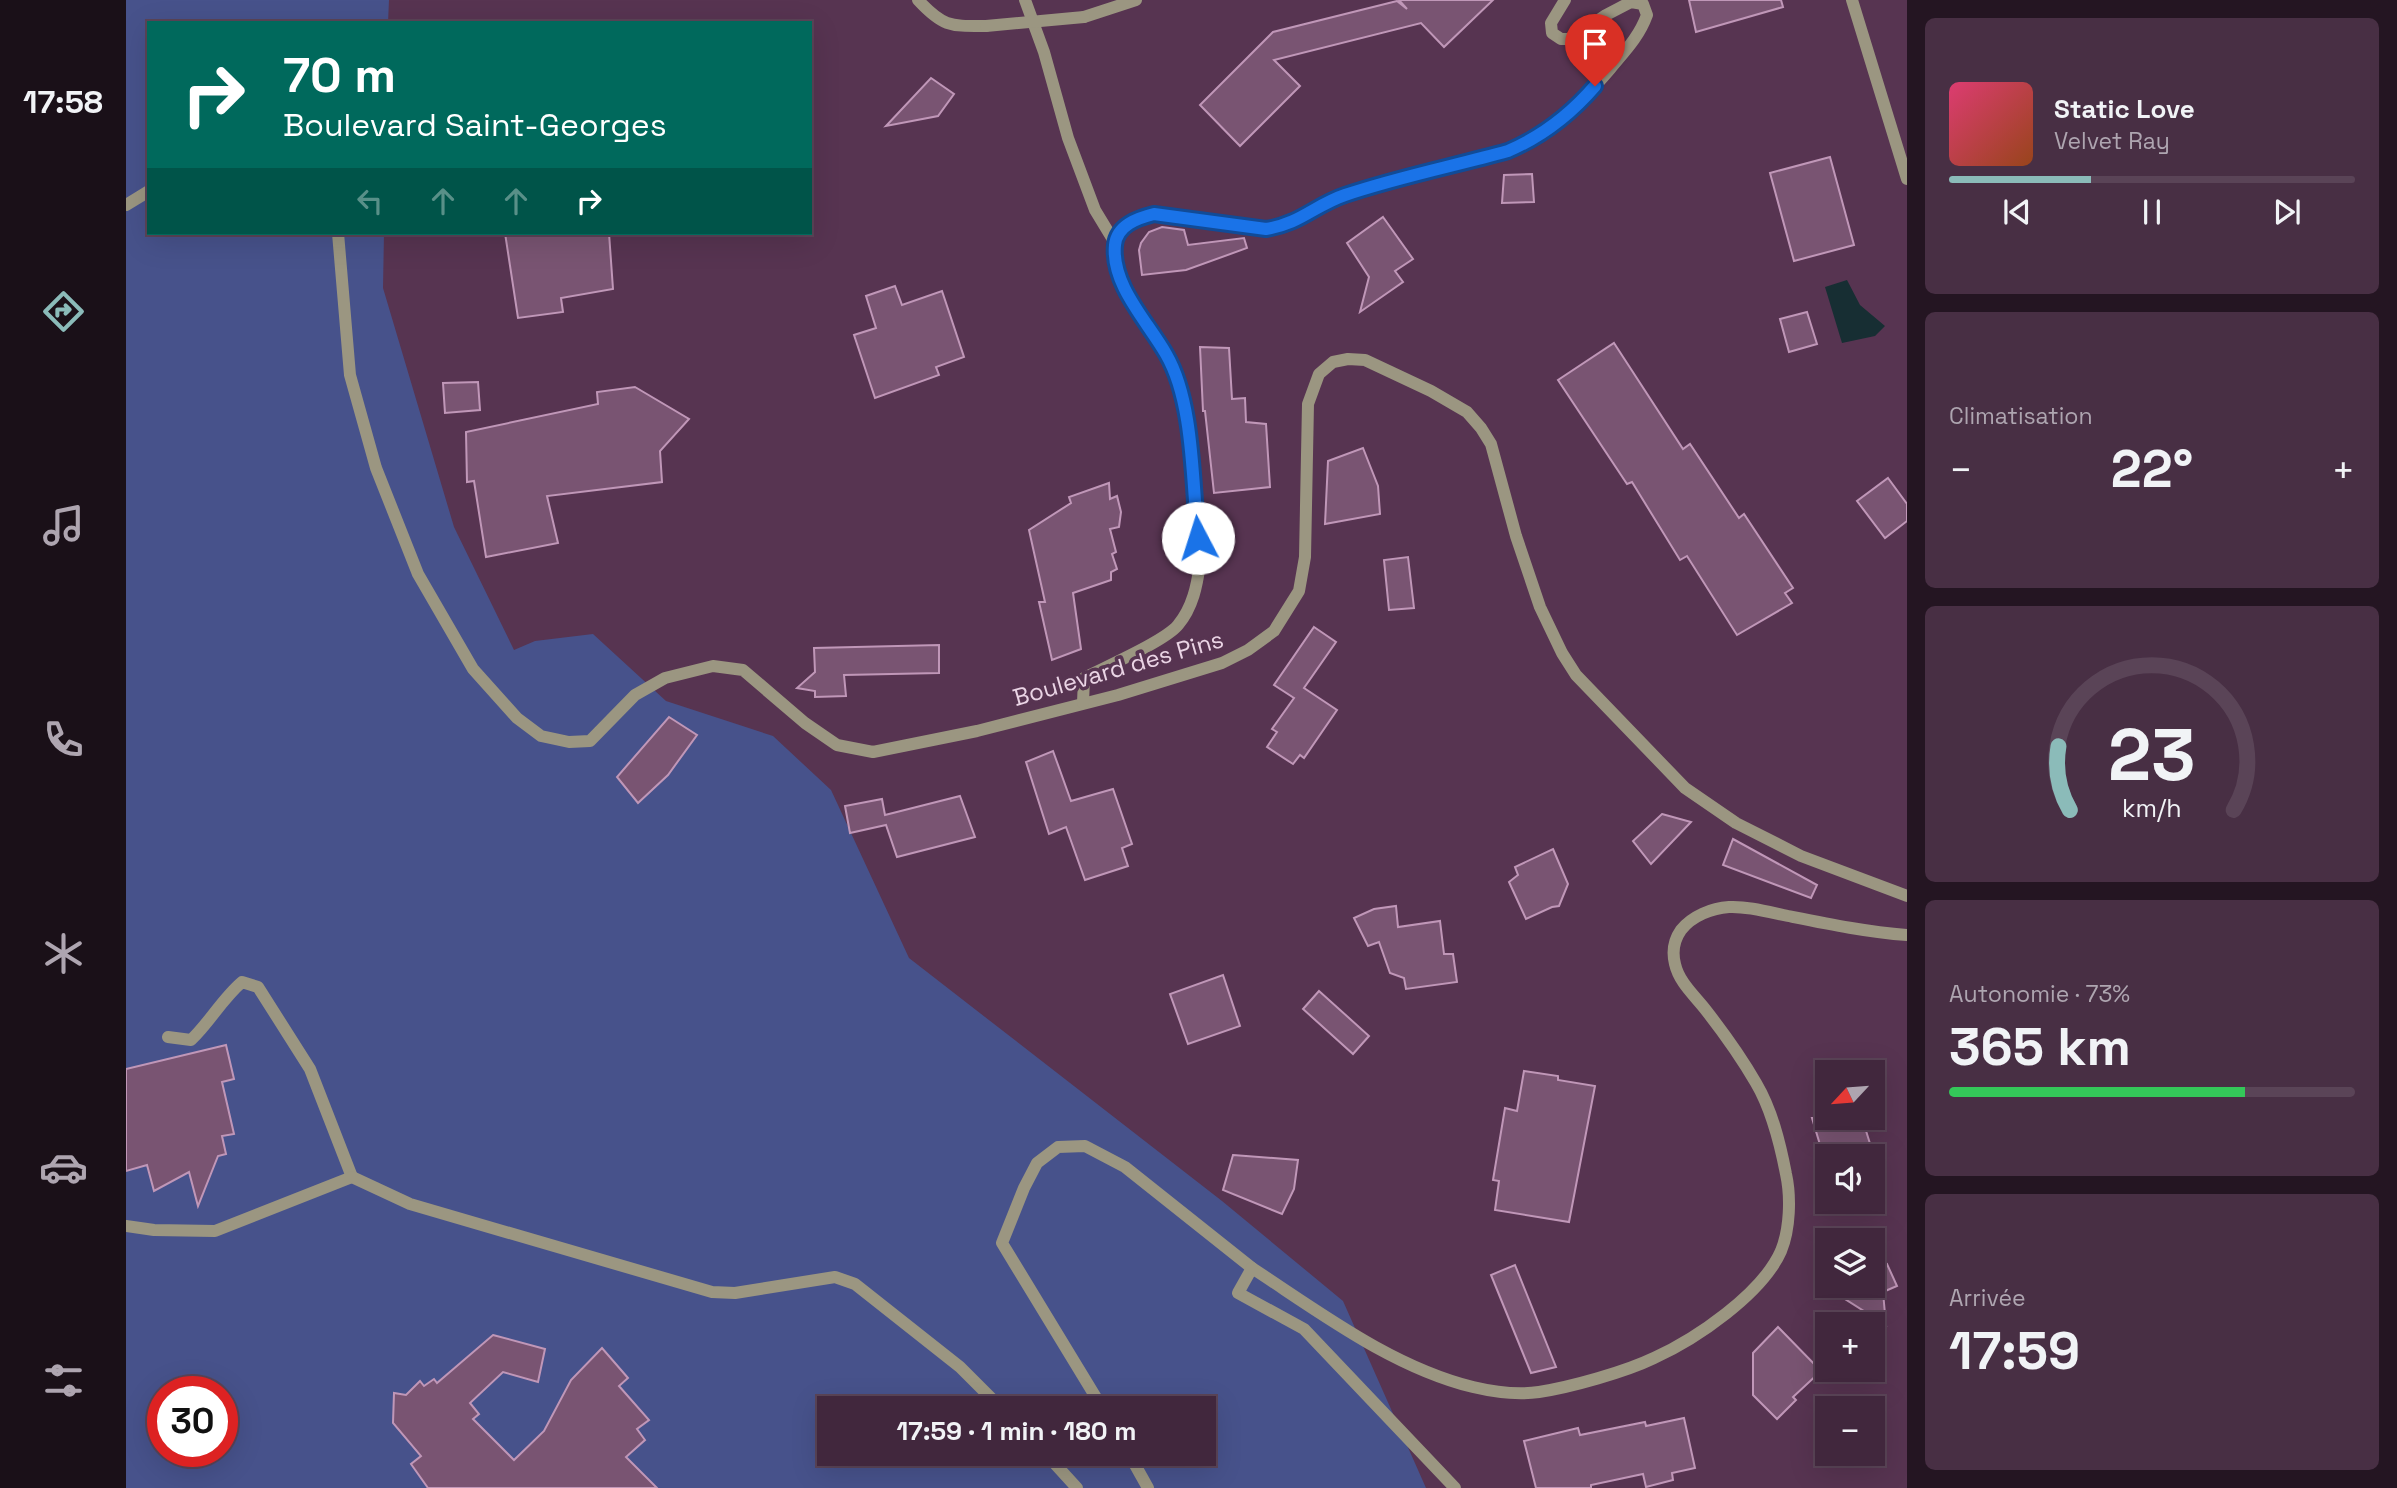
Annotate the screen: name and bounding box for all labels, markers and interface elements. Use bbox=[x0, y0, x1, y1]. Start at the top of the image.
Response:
pin bbox=[1565, 14, 1625, 86]
icon: arrive bbox=[1576, 25, 1614, 63]
text: 70 m bbox=[283, 44, 396, 106]
icon: right bbox=[168, 49, 259, 140]
text: 17:58 bbox=[23, 82, 103, 122]
text: Static Love bbox=[2054, 92, 2195, 126]
text: Boulevard Saint-Georges bbox=[283, 105, 667, 145]
text: Velvet Ray bbox=[2054, 126, 2170, 156]
icon: left bbox=[351, 182, 389, 220]
icon: ahead bbox=[424, 182, 462, 220]
icon: ahead bbox=[497, 182, 535, 220]
icon: right bbox=[570, 182, 608, 220]
icon: previous bbox=[1998, 193, 2036, 231]
icon: pause bbox=[2133, 193, 2171, 231]
icon: next bbox=[2268, 193, 2306, 231]
icon: directions bbox=[39, 287, 88, 336]
text: Climatisation bbox=[1949, 401, 2093, 431]
text: 22° bbox=[2111, 436, 2193, 502]
text: − bbox=[1949, 446, 1973, 494]
text: + bbox=[2331, 446, 2355, 494]
icon: music bbox=[39, 501, 88, 550]
position arrow bbox=[1161, 501, 1235, 575]
street label: Boulevard des Pins bbox=[1009, 623, 1227, 713]
text: 23 bbox=[2108, 708, 2196, 801]
icon: phone bbox=[39, 715, 88, 764]
text: km/h bbox=[2122, 792, 2182, 824]
icon: climate bbox=[39, 929, 88, 978]
text: Autonomie · 73% bbox=[1949, 979, 2130, 1009]
text: 365 km bbox=[1949, 1014, 2131, 1080]
north arrow bbox=[1815, 1060, 1885, 1130]
map controls bbox=[1815, 1060, 1885, 1466]
icon: car bbox=[39, 1143, 88, 1192]
button: sound bbox=[1815, 1144, 1885, 1214]
button: layers bbox=[1815, 1228, 1885, 1298]
text: Arrivée bbox=[1949, 1283, 2026, 1313]
button: + bbox=[1815, 1312, 1885, 1382]
text: 17:59 bbox=[1949, 1318, 2080, 1384]
icon: filters bbox=[39, 1356, 88, 1405]
speed limit sign: 30 bbox=[147, 1376, 238, 1467]
button: − bbox=[1815, 1396, 1885, 1466]
text: 17:59 · 1 min · 180 m bbox=[897, 1414, 1136, 1448]

